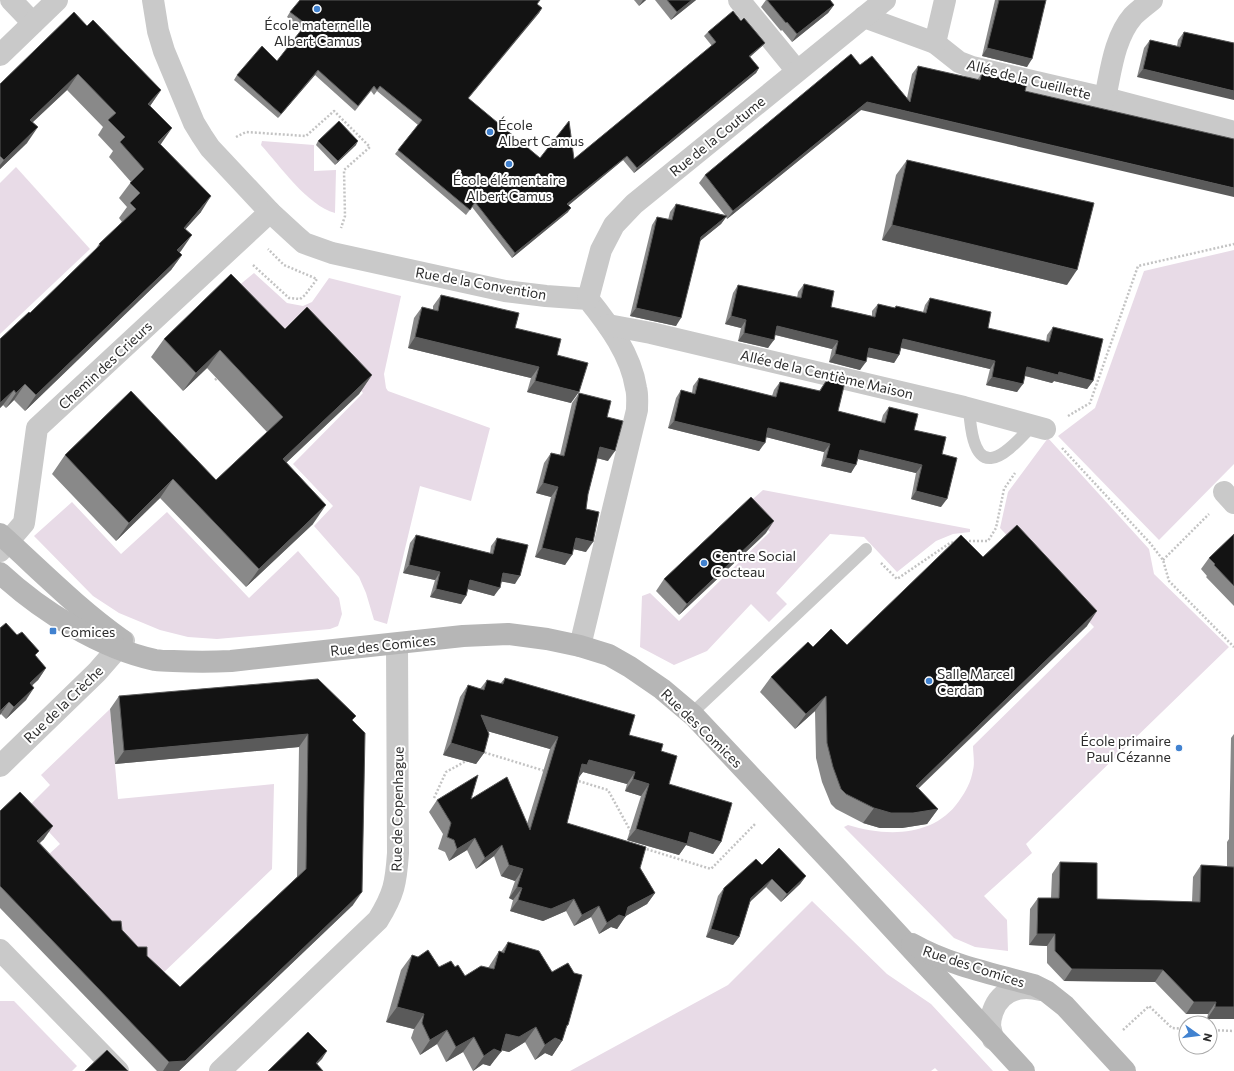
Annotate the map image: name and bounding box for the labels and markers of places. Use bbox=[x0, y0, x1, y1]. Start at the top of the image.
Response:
marker: École maternelle Albert Camus bbox=[312, 4, 322, 14]
place label: École maternelle Albert Camus bbox=[264, 16, 370, 49]
place label: École Albert Camus bbox=[498, 116, 584, 149]
marker: École Albert Camus bbox=[485, 127, 495, 137]
marker: École élémentaire Albert Camus bbox=[504, 159, 514, 169]
place label: École élémentaire Albert Camus bbox=[453, 171, 565, 204]
place label: Centre Social Cocteau bbox=[712, 547, 796, 580]
marker: Centre Social Cocteau bbox=[699, 558, 709, 568]
place label: Comices bbox=[61, 623, 115, 640]
marker: Comices bbox=[48, 626, 58, 636]
place label: Salle Marcel Cerdan bbox=[937, 665, 1014, 698]
marker: Salle Marcel Cerdan bbox=[924, 676, 934, 686]
place label: École primaire Paul Cézanne bbox=[1080, 732, 1171, 765]
marker: École primaire Paul Cézanne bbox=[1174, 743, 1184, 753]

